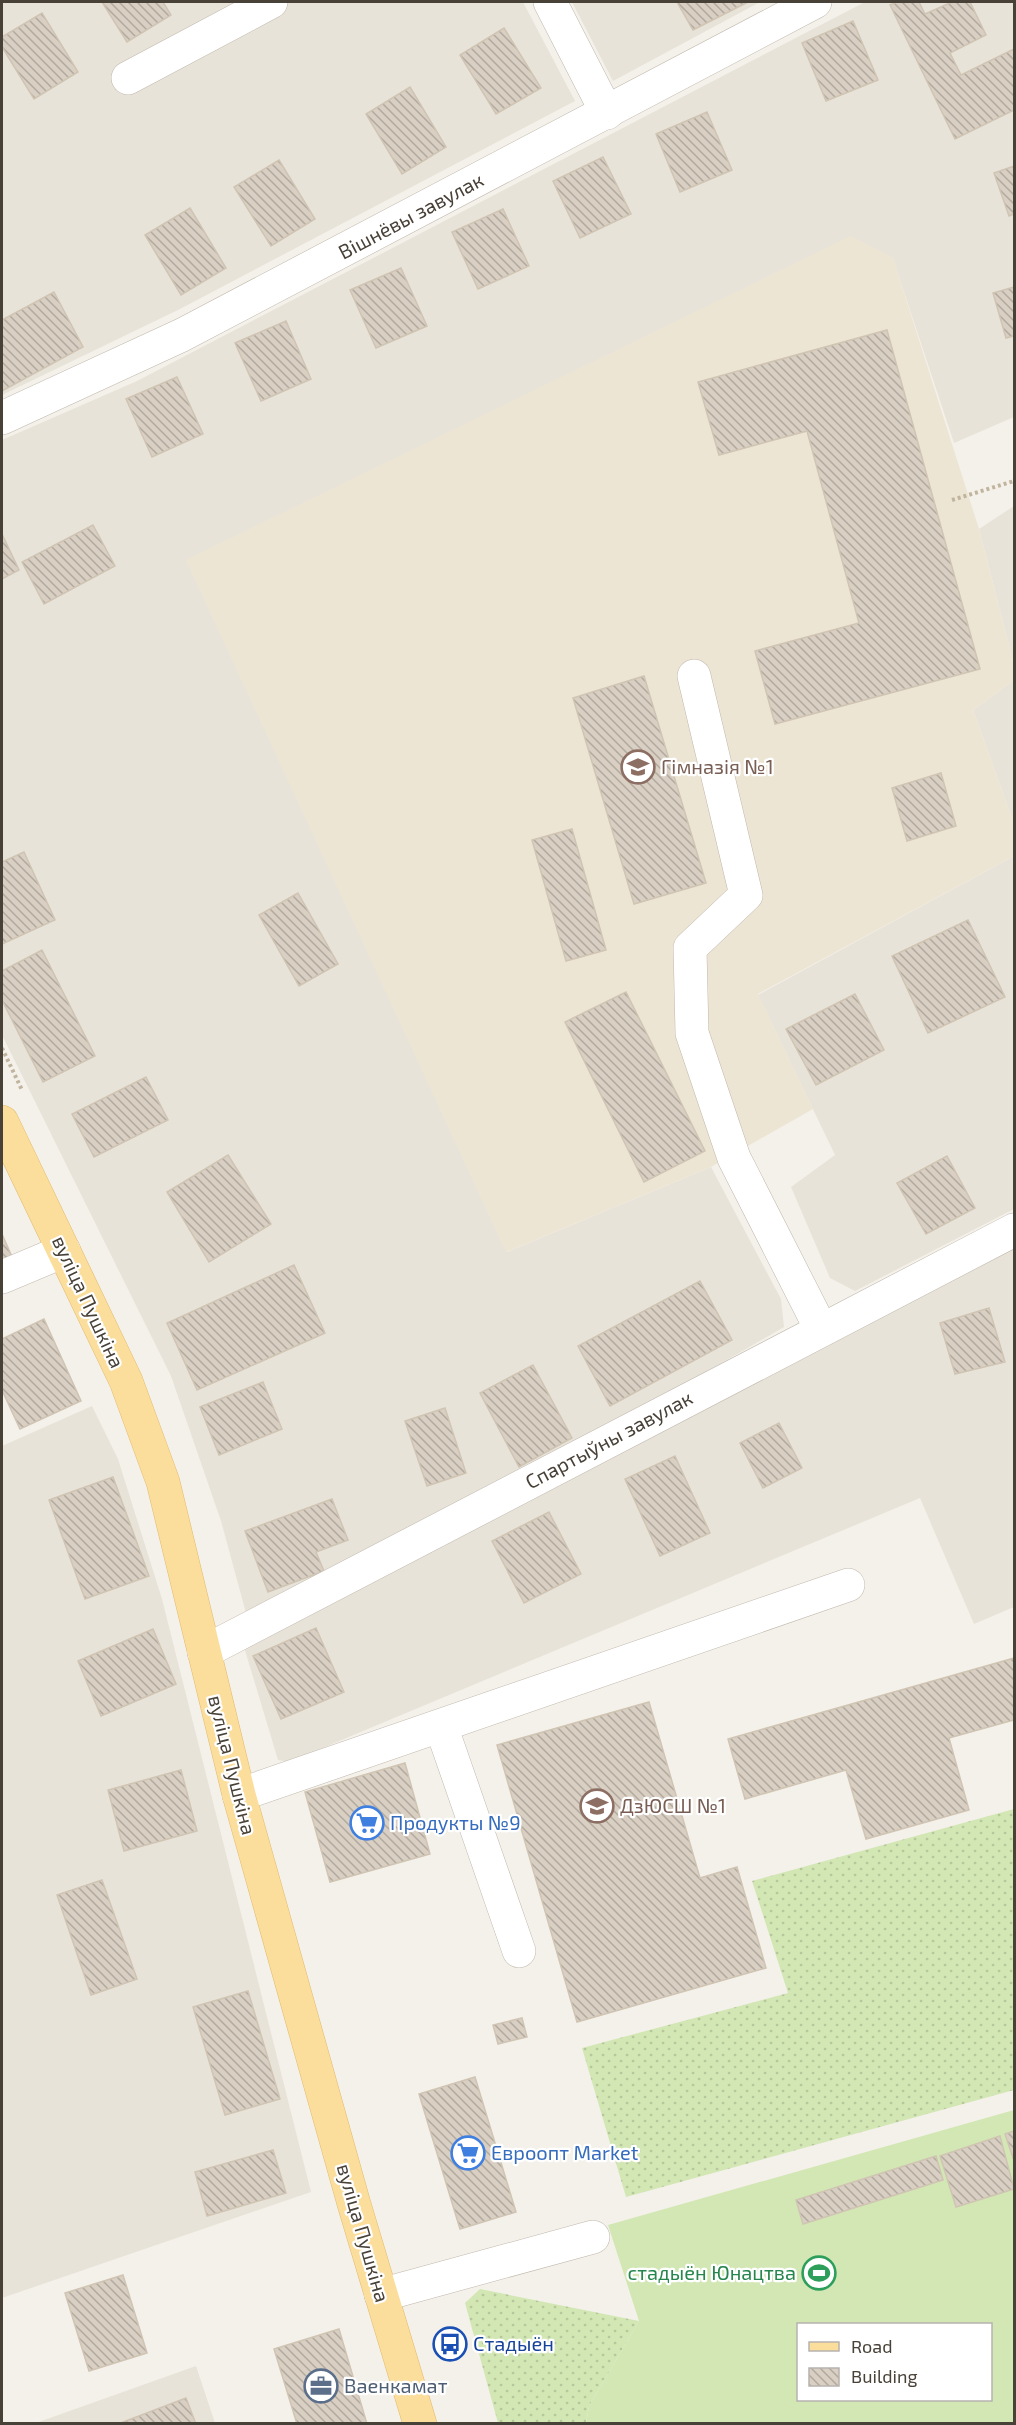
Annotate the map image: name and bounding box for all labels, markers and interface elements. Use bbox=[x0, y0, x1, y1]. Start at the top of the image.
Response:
street label: Вішнёвы завулак bbox=[334, 167, 488, 264]
school or university icon: Гімназія №1 bbox=[620, 749, 656, 785]
place label: Гімназія №1 bbox=[661, 754, 774, 778]
street label: вуліца Пушкіна bbox=[47, 1232, 130, 1372]
street label: Спартыўны завулак bbox=[521, 1385, 697, 1494]
street label: вуліца Пушкіна bbox=[203, 1692, 262, 1837]
school or university icon: ДзЮСШ №1 bbox=[579, 1788, 615, 1824]
place label: ДзЮСШ №1 bbox=[620, 1793, 726, 1817]
supermarket icon: Продукты №9 bbox=[349, 1805, 385, 1841]
place label: Продукты №9 bbox=[390, 1810, 521, 1835]
supermarket icon: Евроопт Market bbox=[450, 2135, 486, 2171]
place label: Евроопт Market bbox=[491, 2140, 639, 2164]
street label: вуліца Пушкіна bbox=[332, 2161, 395, 2305]
sports icon: стадыён Юнацтва bbox=[801, 2255, 837, 2291]
place label: стадыён Юнацтва bbox=[627, 2260, 796, 2284]
legend bbox=[797, 2323, 992, 2401]
bus stop icon: Стадыён bbox=[432, 2326, 468, 2362]
place label: Стадыён bbox=[473, 2331, 554, 2355]
text: Road bbox=[851, 2335, 892, 2357]
text: Building bbox=[851, 2365, 918, 2387]
office icon: Ваенкамат bbox=[303, 2368, 339, 2404]
place label: Ваенкамат bbox=[344, 2373, 448, 2397]

